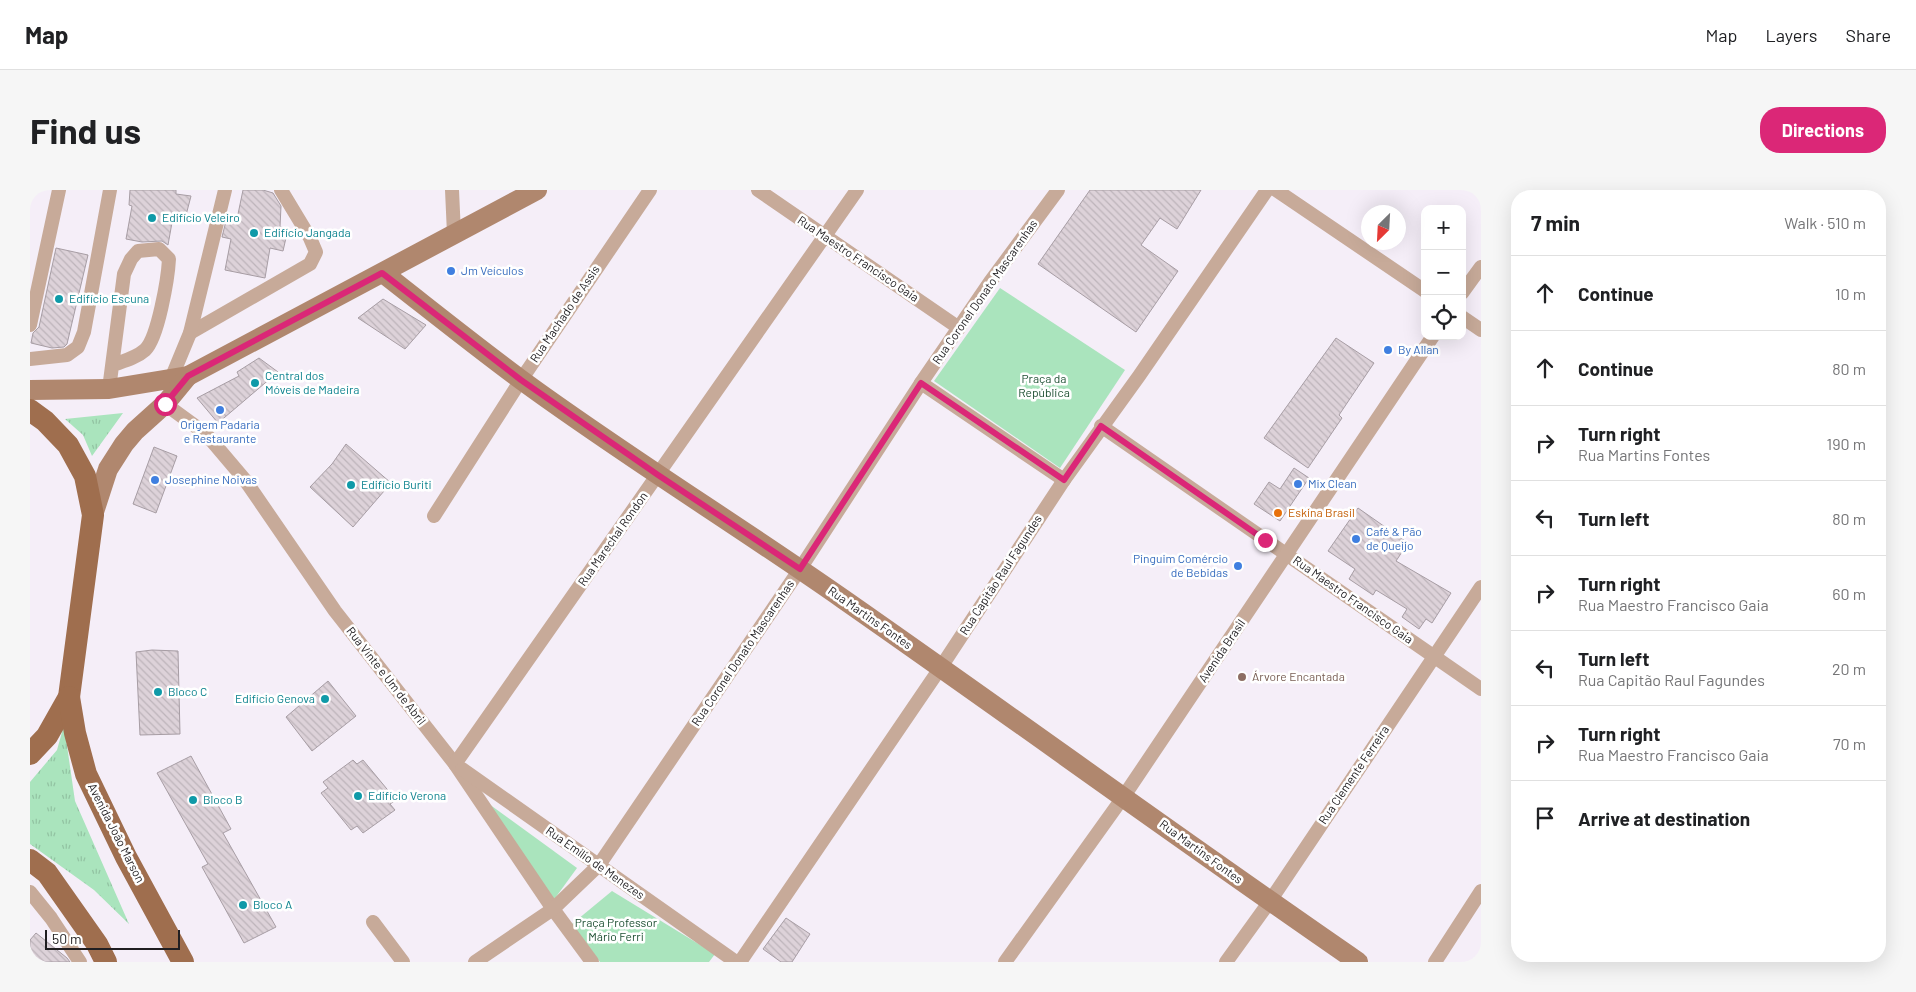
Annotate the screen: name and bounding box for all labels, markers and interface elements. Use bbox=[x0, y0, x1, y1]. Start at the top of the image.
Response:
text: Map bbox=[25, 20, 68, 49]
text: Map bbox=[1705, 24, 1737, 46]
text: Layers bbox=[1765, 24, 1818, 46]
text: Share bbox=[1846, 24, 1891, 46]
button: Directions bbox=[1760, 107, 1886, 153]
text: Find us bbox=[30, 109, 141, 151]
north arrow bbox=[1361, 205, 1406, 250]
map controls bbox=[1421, 205, 1466, 340]
button: + bbox=[1421, 205, 1466, 250]
place label: Edifício Veleiro bbox=[162, 210, 240, 224]
text: 7 min bbox=[1531, 210, 1580, 235]
marker: Edifício Veleiro bbox=[146, 212, 158, 224]
street label: Rua Maestro Francisco Gaia bbox=[795, 212, 922, 304]
text: Walk · 510 m bbox=[1784, 213, 1866, 232]
street label: Rua Coronel Donato Mascarenhas bbox=[929, 216, 1040, 366]
place label: Edifício Jangada bbox=[264, 225, 351, 239]
marker: Edifício Jangada bbox=[248, 227, 260, 239]
button: − bbox=[1421, 250, 1466, 295]
street label: Rua Machado de Assis bbox=[526, 262, 602, 365]
place label: Jm Veículos bbox=[461, 263, 524, 277]
marker: Jm Veículos bbox=[445, 265, 457, 277]
icon: ahead bbox=[1531, 279, 1559, 307]
text: Continue bbox=[1578, 282, 1654, 305]
text: 10 m bbox=[1835, 284, 1866, 303]
place label: Edifício Escuna bbox=[69, 291, 149, 305]
marker: Edifício Escuna bbox=[53, 293, 65, 305]
button: locate bbox=[1421, 295, 1466, 340]
place label: By Allan bbox=[1398, 342, 1439, 356]
marker: By Allan bbox=[1382, 344, 1394, 356]
icon: ahead bbox=[1531, 354, 1559, 382]
text: Continue bbox=[1578, 357, 1654, 380]
text: 80 m bbox=[1832, 359, 1866, 378]
place label: Central dos Móveis de Madeira bbox=[265, 368, 359, 396]
park label: Praça da República bbox=[1018, 371, 1070, 399]
marker: Central dos Móveis de Madeira bbox=[249, 377, 261, 389]
route start bbox=[154, 393, 177, 416]
marker: Origem Padaria e Restaurante bbox=[214, 404, 226, 416]
place label: Origem Padaria e Restaurante bbox=[180, 417, 260, 445]
text: Turn right bbox=[1578, 422, 1660, 445]
icon: right bbox=[1531, 429, 1559, 457]
text: 190 m bbox=[1827, 434, 1866, 453]
text: Rua Martins Fontes bbox=[1578, 445, 1710, 464]
place label: Josephine Noivas bbox=[165, 472, 257, 486]
marker: Josephine Noivas bbox=[149, 474, 161, 486]
place label: Mix Clean bbox=[1308, 476, 1357, 490]
place label: Edifício Buriti bbox=[361, 477, 432, 491]
marker: Mix Clean bbox=[1292, 478, 1304, 490]
marker: Edifício Buriti bbox=[345, 479, 357, 491]
street label: Rua Marechal Rondon bbox=[574, 489, 650, 588]
icon: left bbox=[1531, 504, 1559, 532]
place label: Eskina Brasil bbox=[1288, 505, 1355, 519]
marker: Eskina Brasil bbox=[1272, 507, 1284, 519]
text: Turn left bbox=[1578, 507, 1649, 530]
text: 80 m bbox=[1832, 509, 1866, 528]
street label: Rua Capitão Raul Fagundes bbox=[956, 512, 1044, 637]
place label: Café & Pão de Queijo bbox=[1366, 524, 1422, 552]
route end bbox=[1254, 529, 1277, 552]
marker: Café & Pão de Queijo bbox=[1350, 533, 1362, 545]
place label: Pinguim Comércio de Bebidas bbox=[1133, 551, 1228, 579]
street label: Rua Maestro Francisco Gaia bbox=[1291, 552, 1416, 646]
marker: Pinguim Comércio de Bebidas bbox=[1232, 560, 1244, 572]
text: Turn right bbox=[1578, 572, 1660, 595]
street label: Rua Coronel Donato Mascarenhas bbox=[688, 577, 796, 728]
icon: right bbox=[1531, 579, 1559, 607]
street label: Rua Martins Fontes bbox=[826, 583, 915, 651]
text: 60 m bbox=[1832, 584, 1866, 603]
text: Rua Maestro Francisco Gaia bbox=[1578, 595, 1769, 614]
street label: Avenida Brasil bbox=[1195, 616, 1247, 685]
street label: Rua Vinte e Um de Abril bbox=[344, 624, 429, 727]
text: Turn left bbox=[1578, 647, 1649, 670]
icon: left bbox=[1531, 654, 1559, 682]
text: 20 m bbox=[1832, 659, 1866, 678]
place label: Árvore Encantada bbox=[1252, 669, 1345, 683]
text: Rua Capitão Raul Fagundes bbox=[1578, 670, 1765, 689]
marker: Árvore Encantada bbox=[1236, 671, 1248, 683]
place label: Bloco C bbox=[168, 684, 207, 698]
marker: Bloco C bbox=[152, 686, 164, 698]
place label: Edifício Genova bbox=[235, 691, 315, 705]
marker: Edifício Genova bbox=[319, 693, 331, 705]
text: Turn right bbox=[1578, 722, 1660, 745]
street label: Rua Clemente Ferreira bbox=[1315, 723, 1391, 826]
icon: right bbox=[1531, 729, 1559, 757]
text: 70 m bbox=[1833, 734, 1866, 753]
text: Rua Maestro Francisco Gaia bbox=[1578, 745, 1769, 764]
street label: Avenida João Marson bbox=[86, 780, 148, 885]
place label: Edifício Verona bbox=[368, 788, 446, 802]
marker: Edifício Verona bbox=[352, 790, 364, 802]
place label: Bloco B bbox=[203, 792, 243, 806]
marker: Bloco B bbox=[187, 794, 199, 806]
icon: arrive bbox=[1531, 804, 1559, 832]
text: Arrive at destination bbox=[1578, 807, 1750, 830]
street label: Rua Martins Fontes bbox=[1157, 816, 1246, 886]
street label: Rua Emílio de Menezes bbox=[544, 823, 648, 902]
place label: Bloco A bbox=[253, 897, 292, 911]
marker: Bloco A bbox=[237, 899, 249, 911]
park label: Praça Professor Mário Ferri bbox=[575, 915, 658, 943]
scale bar bbox=[45, 927, 180, 950]
text: 50 m bbox=[52, 930, 81, 947]

